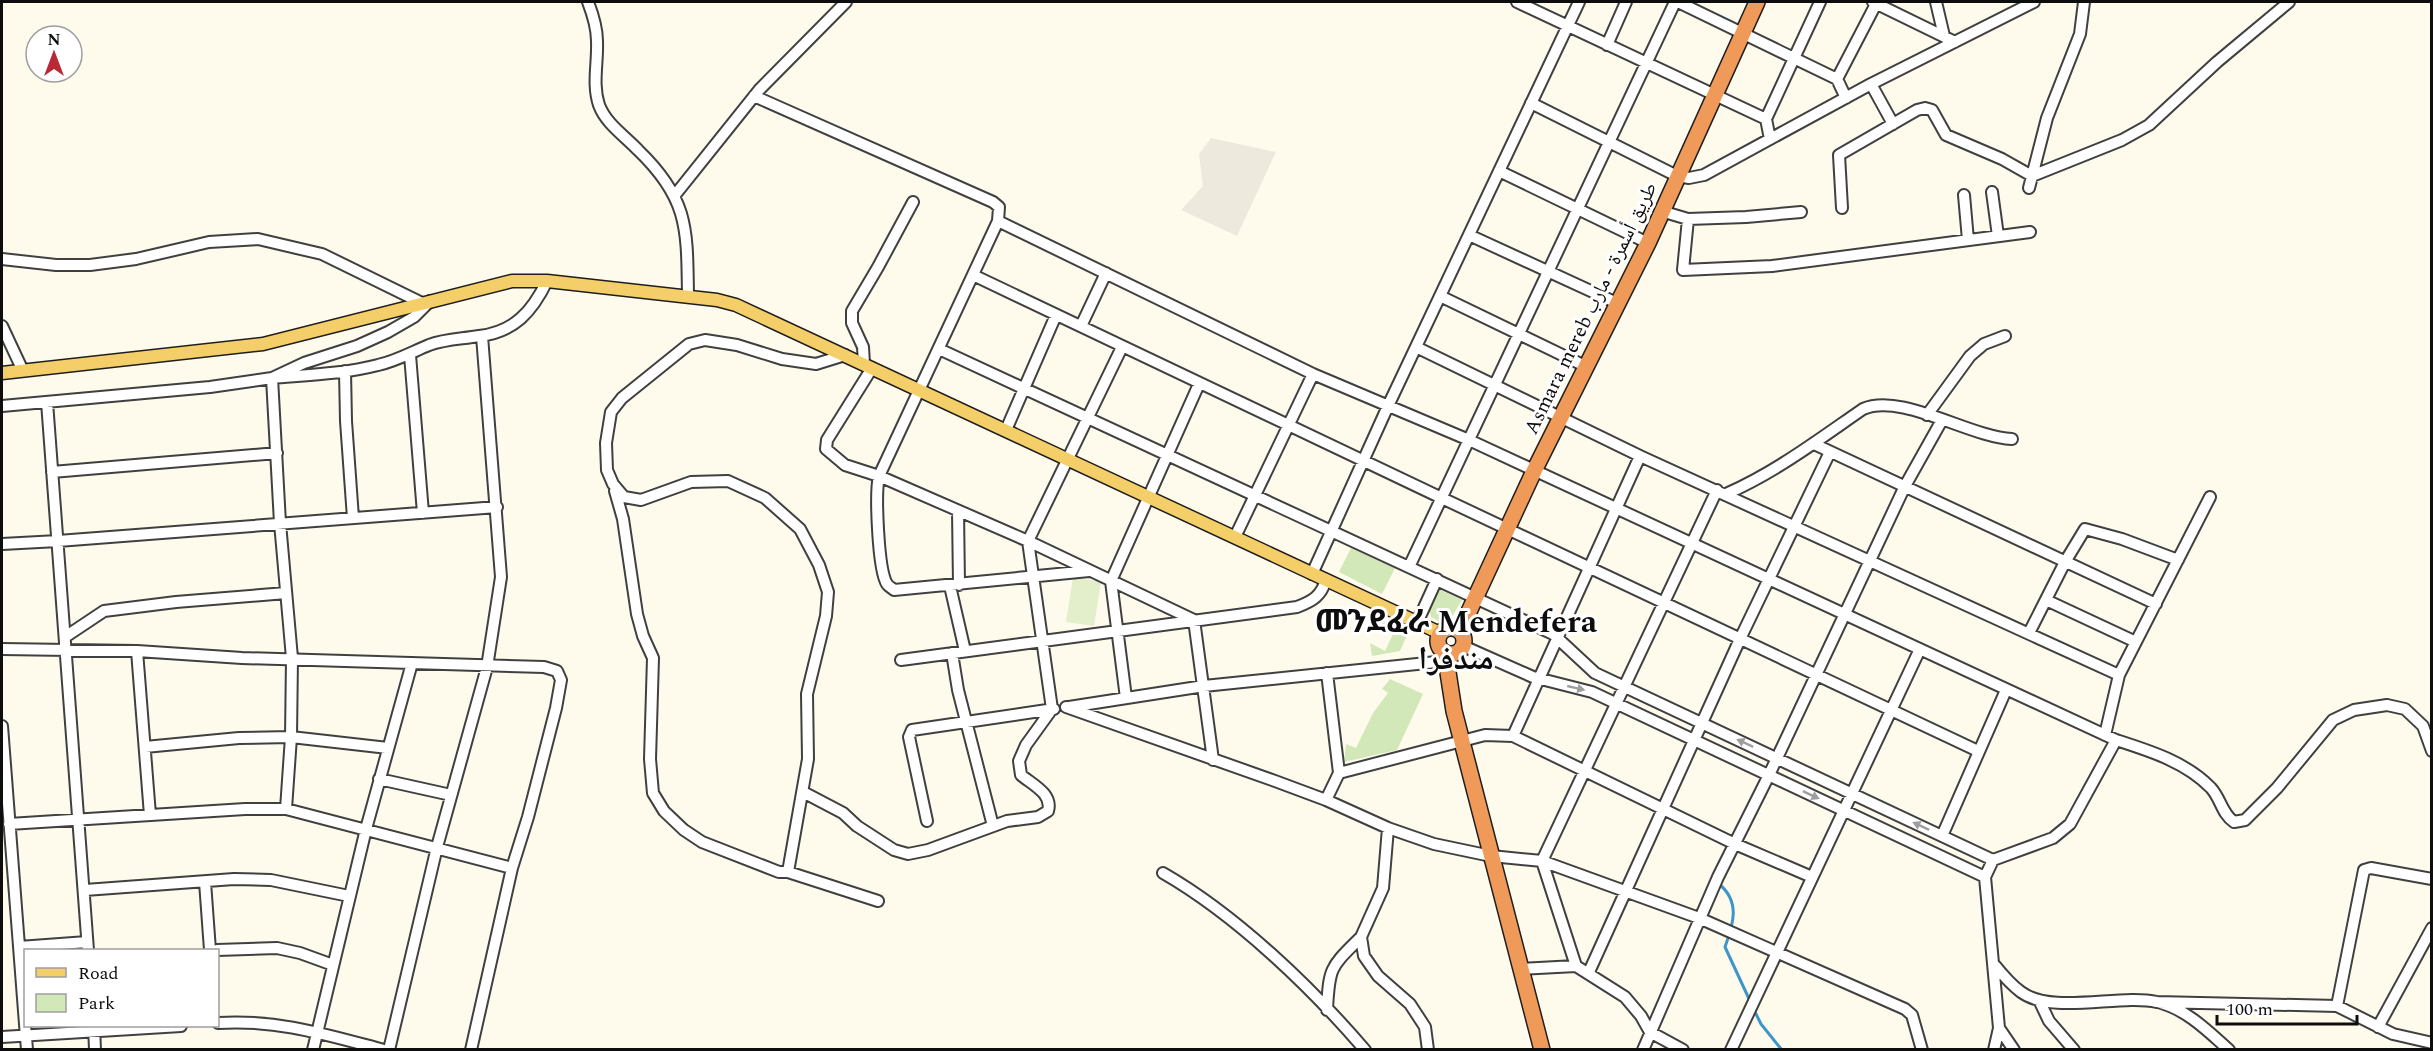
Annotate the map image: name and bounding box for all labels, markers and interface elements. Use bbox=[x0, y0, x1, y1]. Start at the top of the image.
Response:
north arrow bbox=[24, 24, 84, 84]
text: N bbox=[47, 28, 61, 52]
street label: Asmara mereb طريق أسمرة - مارب bbox=[1517, 177, 1665, 440]
district label: መንደፈራ Mendefera مندفرا bbox=[1315, 598, 1598, 684]
one-way arrow bbox=[1567, 683, 1586, 693]
one-way arrow bbox=[1735, 738, 1753, 748]
one-way arrow bbox=[1802, 791, 1819, 800]
one-way arrow bbox=[1913, 821, 1930, 830]
legend bbox=[24, 949, 219, 1027]
text: Road bbox=[78, 960, 119, 987]
scale bar bbox=[2217, 988, 2356, 1026]
text: Park bbox=[78, 990, 115, 1017]
text: 100 m bbox=[2226, 996, 2273, 1023]

